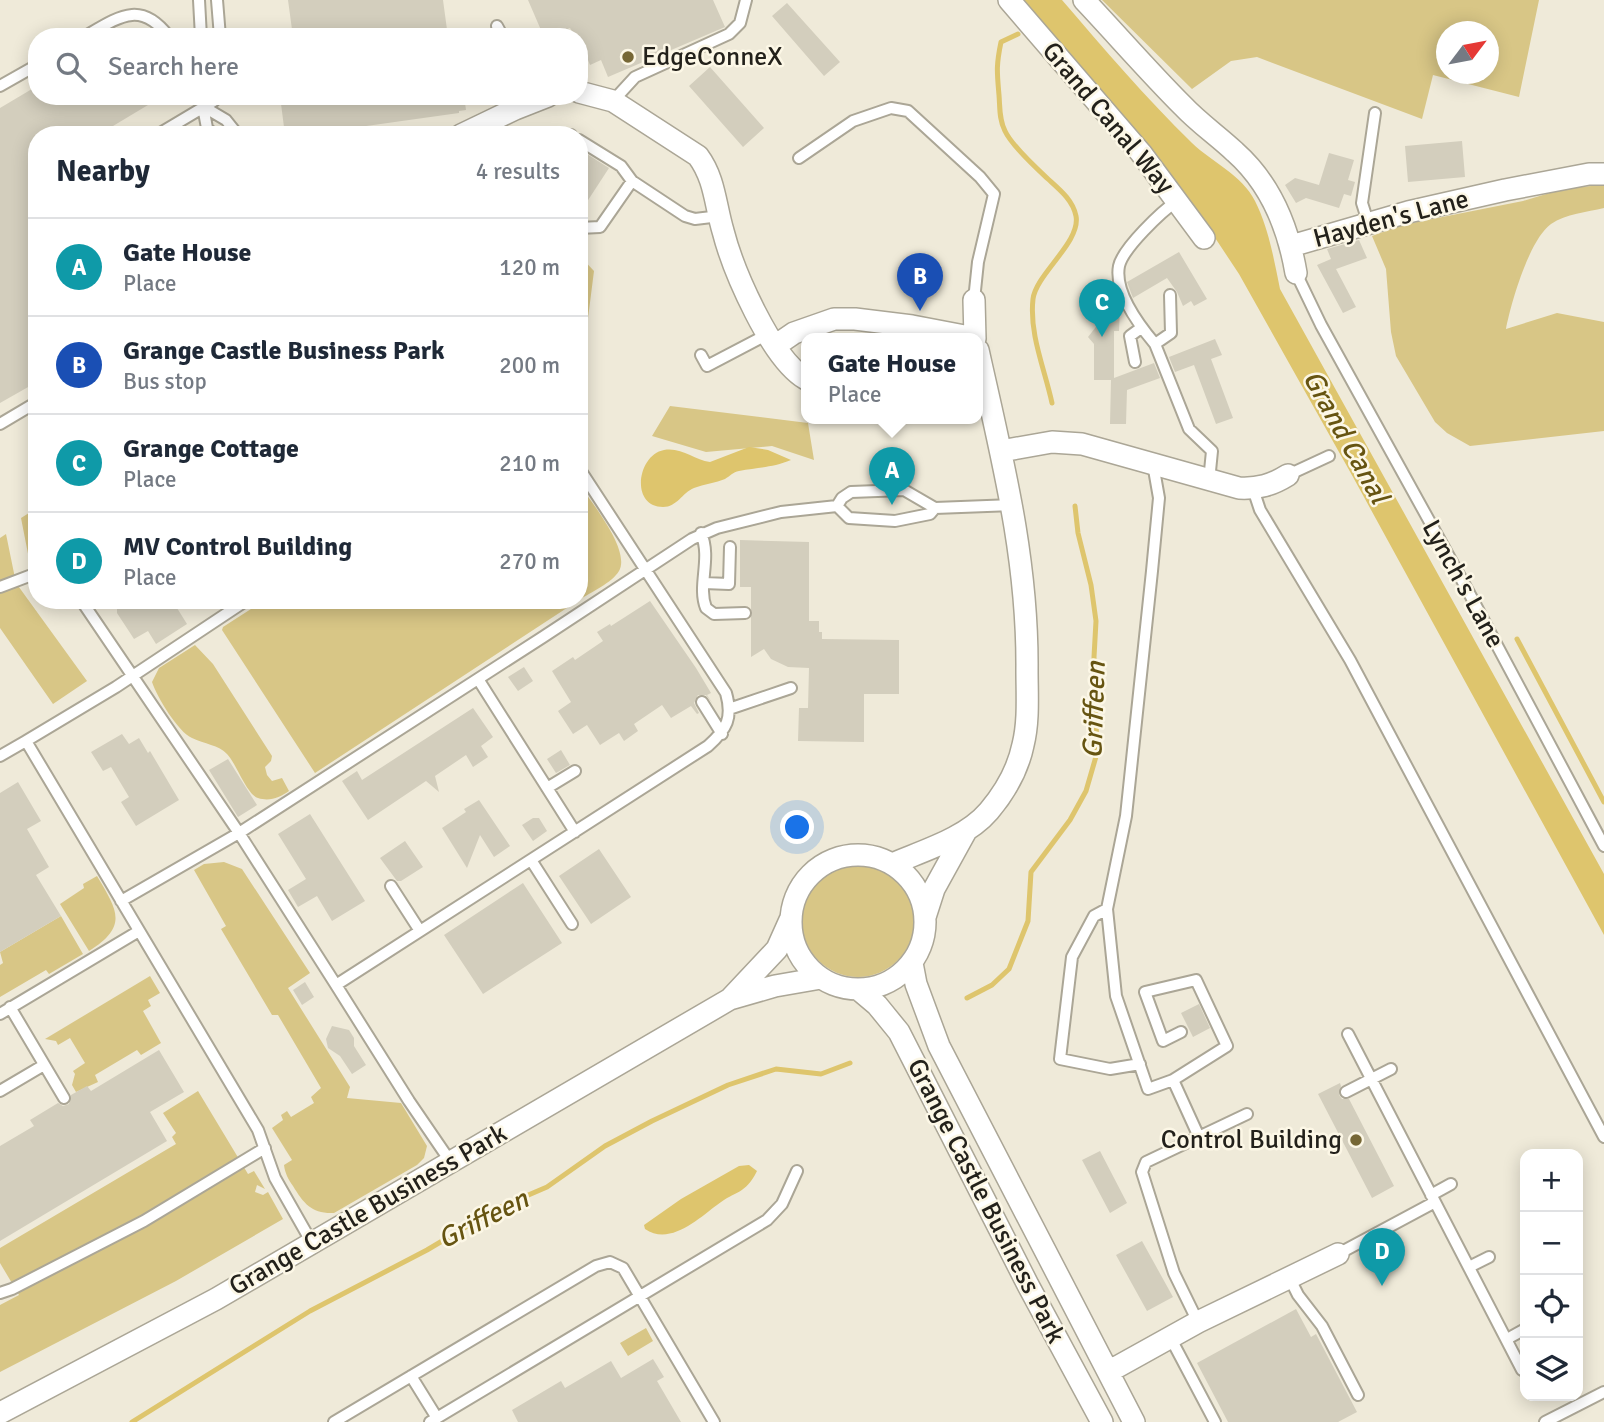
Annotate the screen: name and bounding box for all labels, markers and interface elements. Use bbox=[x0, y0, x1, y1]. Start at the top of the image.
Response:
north arrow bbox=[1436, 21, 1499, 84]
search box bbox=[28, 28, 588, 105]
street label: Grand Canal Way bbox=[1035, 35, 1181, 201]
place label: EdgeConneX bbox=[642, 41, 783, 73]
icon: search bbox=[52, 48, 90, 86]
marker: EdgeConneX bbox=[620, 49, 636, 65]
text: Search here bbox=[108, 51, 239, 83]
text: Nearby bbox=[56, 153, 150, 190]
text: 4 results bbox=[476, 157, 560, 186]
street label: Hayden's Lane bbox=[1310, 183, 1472, 255]
text: Gate House bbox=[123, 237, 251, 269]
text: A bbox=[72, 253, 86, 282]
text: 120 m bbox=[499, 253, 560, 282]
pin: B bbox=[897, 253, 943, 311]
text: Place bbox=[123, 269, 177, 298]
pin: C bbox=[1079, 279, 1125, 337]
popup bbox=[801, 333, 983, 424]
text: Grange Castle Business Park bbox=[123, 335, 445, 367]
text: Gate House bbox=[828, 348, 956, 380]
text: B bbox=[72, 351, 86, 380]
text: 200 m bbox=[499, 351, 560, 380]
water label: Grand Canal bbox=[1295, 364, 1397, 511]
text: Bus stop bbox=[123, 367, 207, 396]
text: Place bbox=[828, 380, 881, 409]
text: Grange Cottage bbox=[123, 433, 299, 465]
pin: A bbox=[869, 447, 915, 505]
text: C bbox=[72, 449, 86, 478]
text: 210 m bbox=[499, 449, 560, 478]
text: Place bbox=[123, 465, 177, 494]
street label: Lynch's Lane bbox=[1415, 514, 1511, 654]
text: MV Control Building bbox=[123, 531, 352, 563]
text: D bbox=[71, 547, 87, 576]
text: 270 m bbox=[499, 547, 560, 576]
text: Place bbox=[123, 563, 177, 592]
water label: Griffeen bbox=[1075, 660, 1113, 759]
your location bbox=[780, 810, 814, 844]
street label: Grange Castle Business Park bbox=[900, 1053, 1072, 1349]
street label: Grange Castle Business Park bbox=[223, 1117, 513, 1303]
place label: Control Building bbox=[1161, 1124, 1342, 1156]
marker: Control Building bbox=[1348, 1132, 1364, 1148]
map controls bbox=[1520, 1149, 1583, 1401]
button: + bbox=[1520, 1149, 1583, 1212]
water label: Griffeen bbox=[432, 1181, 535, 1256]
button: − bbox=[1520, 1212, 1583, 1275]
pin: D bbox=[1359, 1228, 1405, 1286]
button: locate bbox=[1520, 1275, 1583, 1338]
button: layers bbox=[1520, 1338, 1583, 1401]

